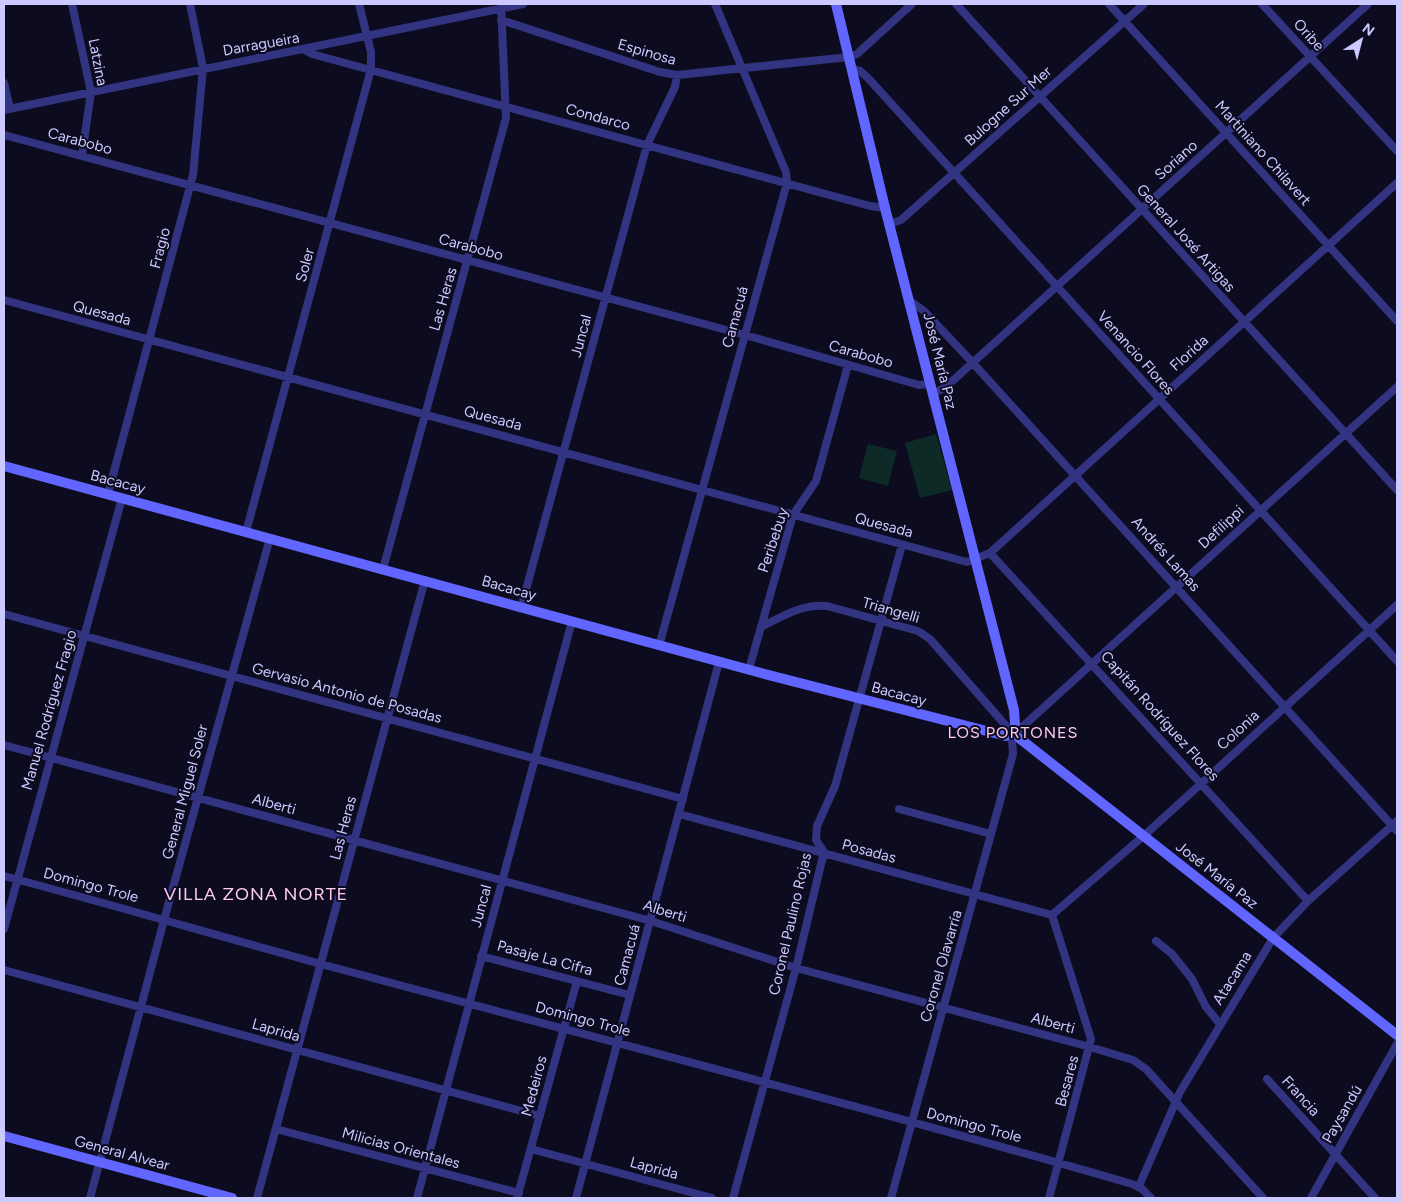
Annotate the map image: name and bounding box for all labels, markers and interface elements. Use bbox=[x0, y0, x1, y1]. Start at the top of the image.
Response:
street label: Oribe bbox=[1290, 15, 1328, 55]
north arrow bbox=[1336, 15, 1386, 65]
text: N bbox=[1359, 20, 1378, 40]
street label: Darragueira bbox=[221, 28, 301, 60]
street label: Espinosa bbox=[616, 35, 678, 69]
street label: Latzina bbox=[85, 37, 111, 87]
street label: Bulogne Sur Mer bbox=[961, 62, 1055, 150]
street label: Martiniano Chilavert bbox=[1211, 97, 1315, 209]
street label: Condarco bbox=[564, 100, 633, 134]
street label: Carabobo bbox=[46, 124, 115, 158]
street label: Soriano bbox=[1151, 136, 1201, 184]
street label: General José Artigas bbox=[1133, 180, 1239, 296]
street label: Fragio bbox=[146, 225, 174, 270]
street label: Carabobo bbox=[437, 230, 506, 264]
street label: Soler bbox=[292, 246, 318, 284]
street label: Las Heras bbox=[425, 265, 461, 333]
street label: Camacuá bbox=[718, 284, 752, 350]
street label: Quesada bbox=[71, 297, 133, 329]
street label: Venancio Flores bbox=[1094, 307, 1178, 399]
street label: José María Paz bbox=[919, 311, 961, 411]
street label: Juncal bbox=[567, 313, 595, 359]
street label: Florida bbox=[1166, 331, 1212, 375]
street label: Carabobo bbox=[827, 336, 896, 372]
street label: Quesada bbox=[462, 402, 524, 434]
street label: Bacacay bbox=[89, 466, 148, 498]
street label: Defilippi bbox=[1195, 501, 1247, 553]
street label: Peribebuy bbox=[754, 505, 792, 575]
street label: Quesada bbox=[853, 509, 915, 541]
street label: Andrés Lamas bbox=[1128, 513, 1204, 595]
street label: Bacacay bbox=[480, 572, 539, 604]
street label: Triangelli bbox=[860, 593, 922, 627]
street label: Manuel Rodríguez Fragio bbox=[17, 628, 81, 792]
street label: Capitán Rodríguez Flores bbox=[1097, 647, 1223, 785]
street label: Gervasio Antonio de Posadas bbox=[250, 659, 444, 727]
street label: Bacacay bbox=[870, 678, 929, 710]
street label: Colonia bbox=[1213, 706, 1263, 754]
street label: General Miguel Soler bbox=[158, 723, 212, 861]
district label: LOS PORTONES bbox=[948, 723, 1078, 742]
street label: Alberti bbox=[250, 790, 298, 818]
street label: Las Heras bbox=[326, 794, 360, 862]
street label: Posadas bbox=[840, 835, 898, 867]
street label: José María Paz bbox=[1172, 837, 1262, 913]
street label: Coronel Paulino Rojas bbox=[765, 851, 815, 997]
street label: Domingo Trole bbox=[41, 864, 141, 906]
district label: VILLA ZONA NORTE bbox=[164, 883, 348, 905]
street label: Juncal bbox=[467, 883, 495, 929]
street label: Alberti bbox=[641, 896, 689, 926]
street label: Coronel Olavarría bbox=[916, 908, 966, 1024]
street label: Camacuá bbox=[610, 922, 644, 988]
street label: Pasaje La Cifra bbox=[495, 937, 595, 979]
street label: Atacama bbox=[1209, 948, 1255, 1008]
street label: Domingo Trole bbox=[533, 998, 633, 1040]
street label: Alberti bbox=[1029, 1009, 1077, 1037]
street label: Laprida bbox=[250, 1015, 302, 1045]
street label: Besares bbox=[1052, 1053, 1082, 1109]
street label: Medeiros bbox=[517, 1054, 551, 1118]
street label: Francia bbox=[1278, 1072, 1324, 1120]
street label: Paysandú bbox=[1318, 1082, 1366, 1146]
street label: Domingo Trole bbox=[924, 1104, 1024, 1146]
street label: Milicias Orientales bbox=[340, 1124, 462, 1172]
street label: General Alvear bbox=[72, 1132, 172, 1174]
street label: Laprida bbox=[628, 1153, 680, 1183]

